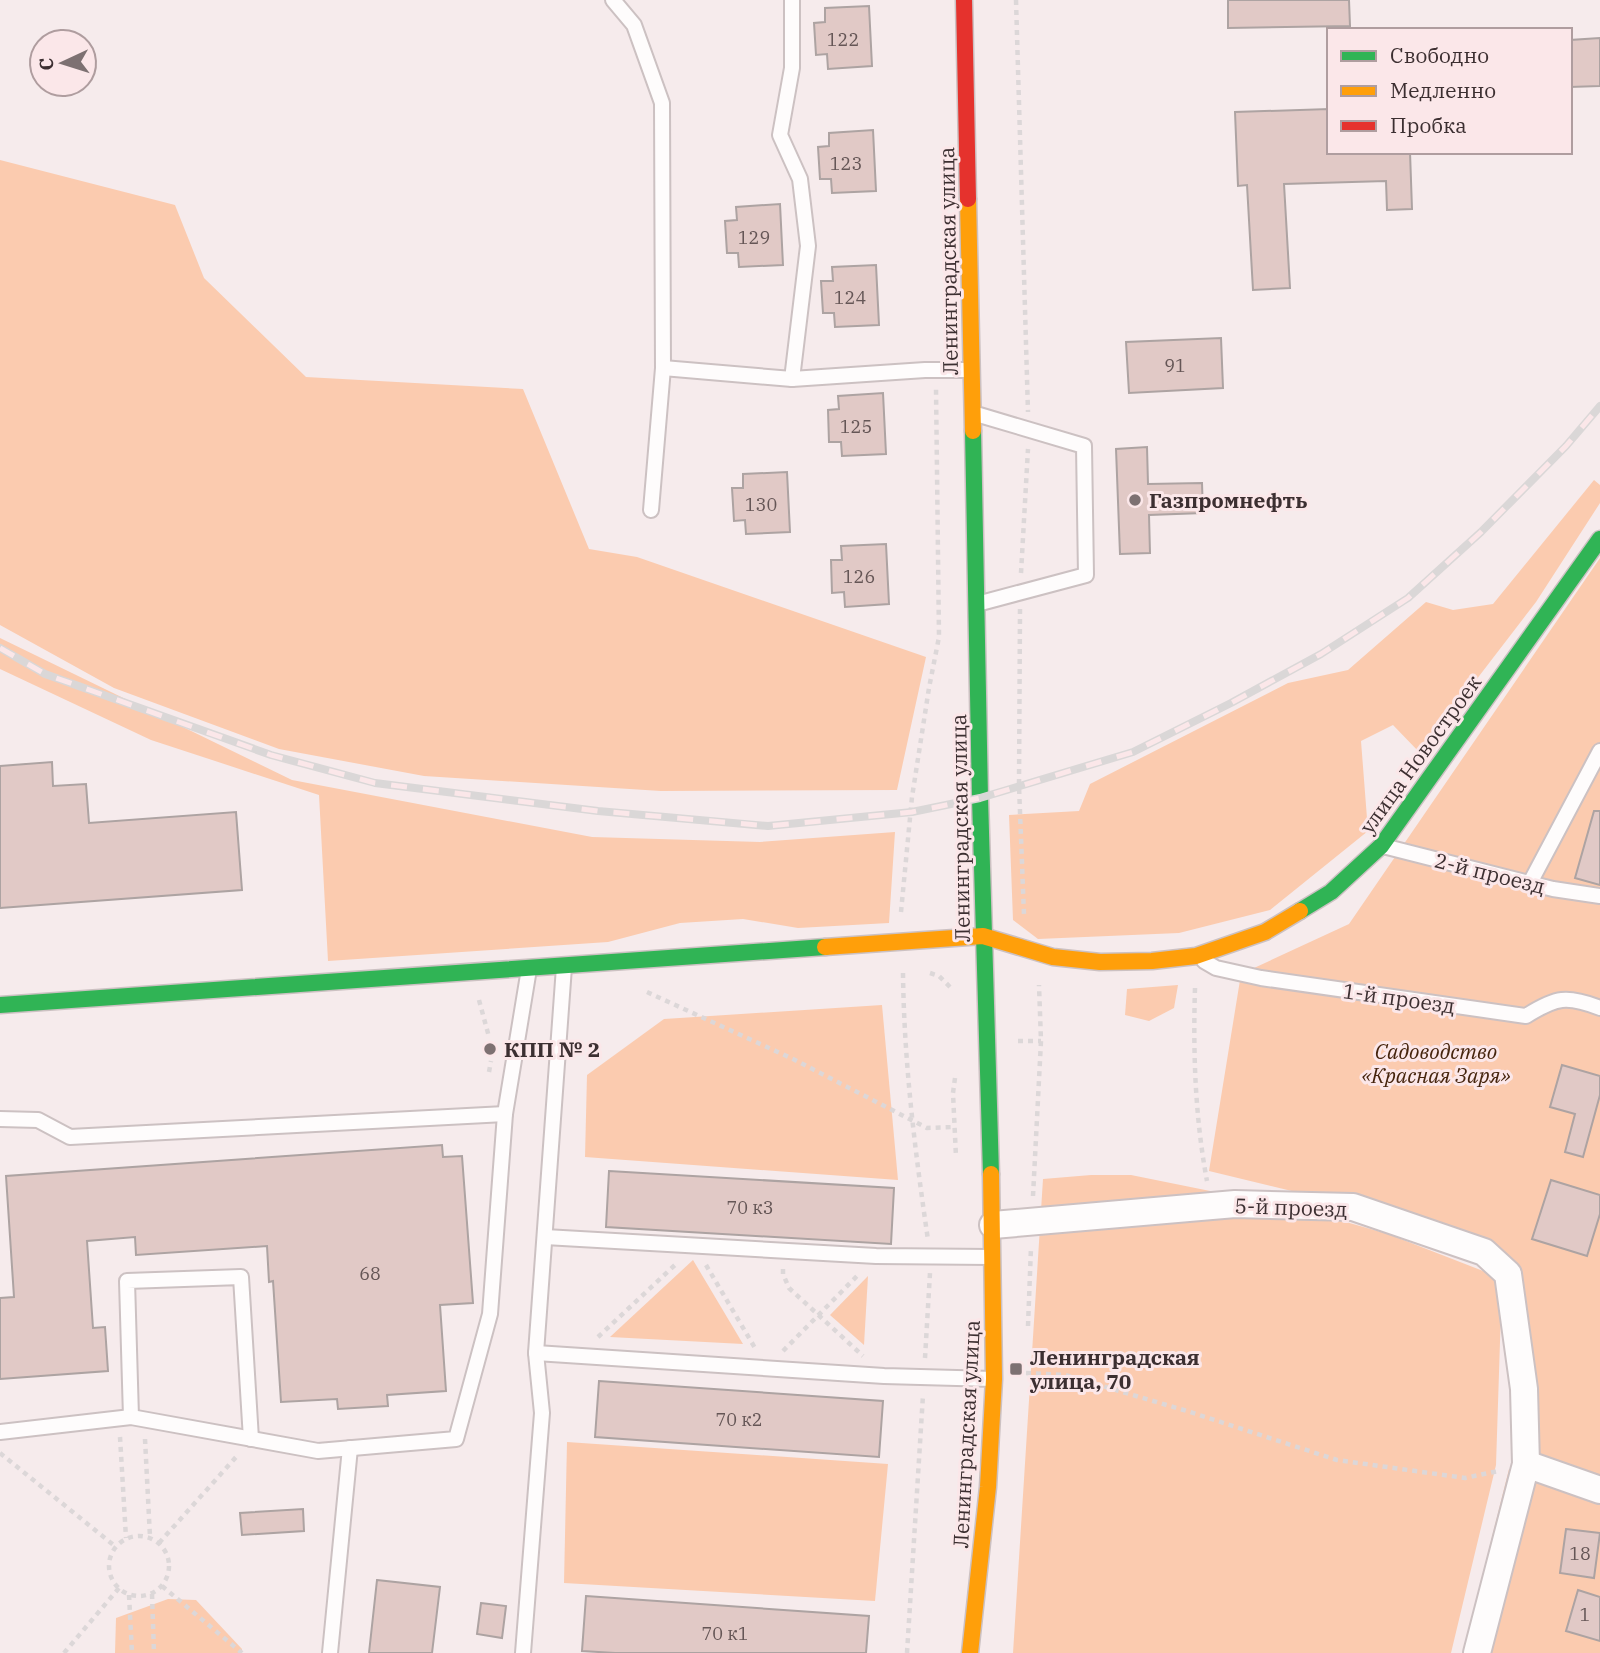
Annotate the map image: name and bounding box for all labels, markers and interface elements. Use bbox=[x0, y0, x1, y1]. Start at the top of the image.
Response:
north arrow bbox=[28, 28, 98, 98]
house number: 122 bbox=[827, 28, 859, 51]
legend bbox=[1327, 28, 1572, 154]
text: Свободно bbox=[1390, 41, 1489, 69]
text: С bbox=[34, 57, 58, 71]
text: Медленно bbox=[1390, 76, 1496, 104]
text: Пробка bbox=[1390, 111, 1467, 139]
street label: Ленинградская улица bbox=[932, 147, 964, 375]
house number: 123 bbox=[830, 152, 862, 175]
house number: 129 bbox=[738, 226, 770, 249]
house number: 124 bbox=[834, 286, 866, 309]
house number: 91 bbox=[1164, 354, 1186, 377]
house number: 125 bbox=[840, 415, 872, 438]
place label: Газпромнефть bbox=[1149, 486, 1307, 514]
marker: Газпромнефть bbox=[1127, 492, 1143, 508]
house number: 130 bbox=[745, 493, 777, 516]
house number: 126 bbox=[843, 565, 875, 588]
street label: улица Новостроек bbox=[1353, 669, 1487, 839]
street label: Ленинградская улица bbox=[944, 714, 976, 942]
street label: 2-й проезд bbox=[1432, 846, 1548, 900]
street label: 1-й проезд bbox=[1341, 976, 1457, 1020]
place label: КПП № 2 bbox=[504, 1035, 600, 1063]
park label: Садоводство «Красная Заря» bbox=[1361, 1037, 1511, 1089]
marker: КПП № 2 bbox=[482, 1041, 498, 1057]
street label: 5-й проезд bbox=[1234, 1191, 1348, 1223]
house number: 70 к3 bbox=[726, 1196, 774, 1219]
house number: 68 bbox=[359, 1262, 381, 1285]
street label: Ленинградская улица bbox=[946, 1319, 986, 1549]
place label: Ленинградская улица, 70 bbox=[1029, 1343, 1200, 1395]
marker: Ленинградская улица, 70 bbox=[1008, 1361, 1024, 1377]
house number: 70 к2 bbox=[715, 1408, 763, 1431]
house number: 18 bbox=[1569, 1542, 1591, 1565]
house number: 1 bbox=[1580, 1603, 1590, 1626]
house number: 70 к1 bbox=[701, 1622, 749, 1645]

